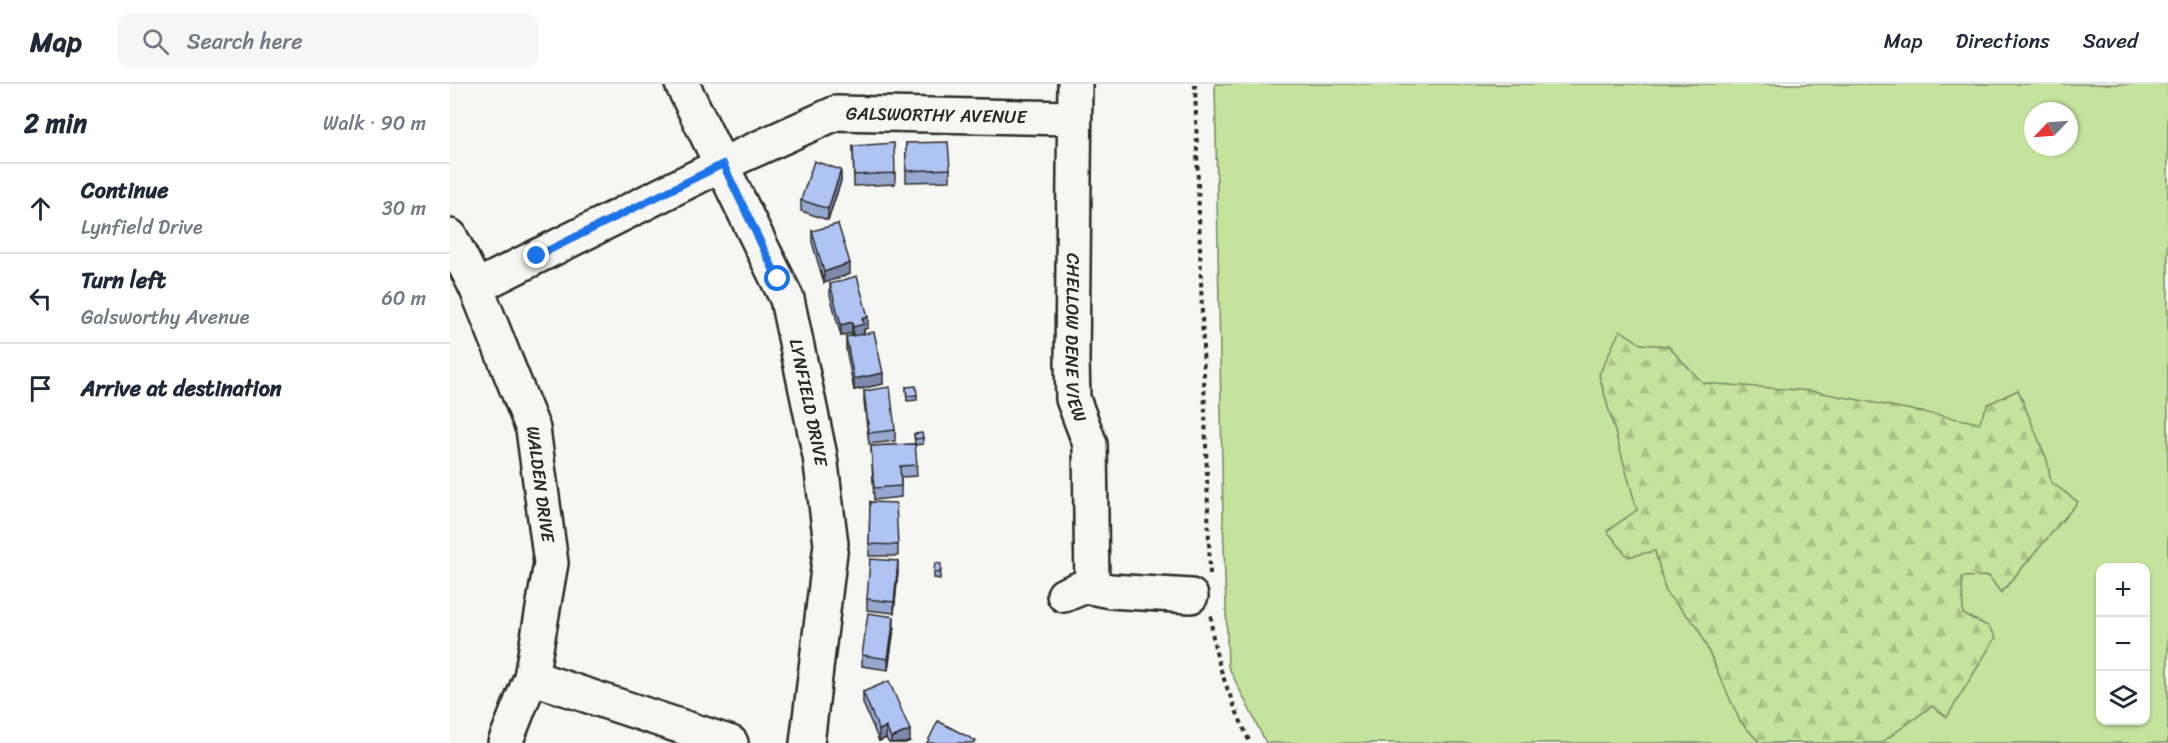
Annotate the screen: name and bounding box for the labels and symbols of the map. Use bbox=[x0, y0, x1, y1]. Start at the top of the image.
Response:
street label: GALSWORTHY AVENUE bbox=[845, 97, 1028, 133]
north arrow bbox=[2024, 102, 2078, 156]
route end bbox=[523, 242, 549, 268]
street label: CHELLOW DENE VIEW bbox=[1056, 253, 1097, 428]
route start bbox=[764, 265, 790, 291]
street label: LYNFIELD DRIVE bbox=[780, 336, 837, 469]
street label: WALDEN DRIVE bbox=[517, 424, 564, 545]

